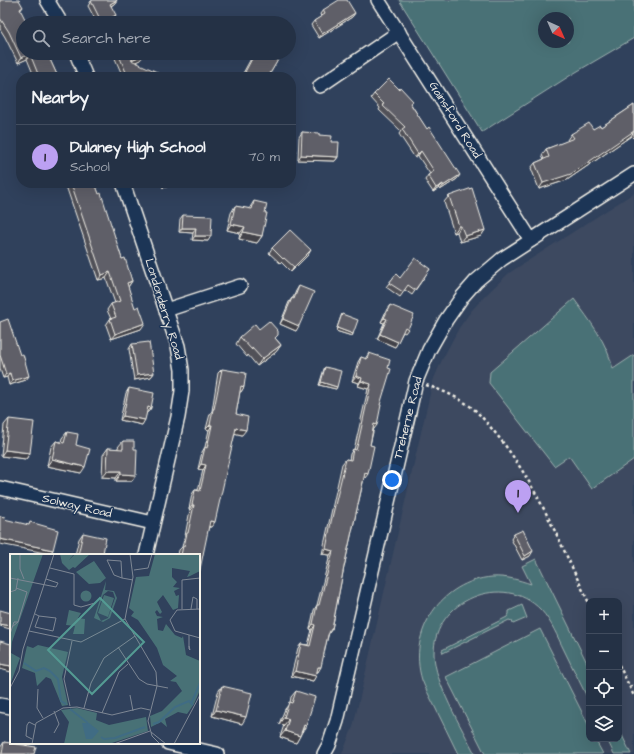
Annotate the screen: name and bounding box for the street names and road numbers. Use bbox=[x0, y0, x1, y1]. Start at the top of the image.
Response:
street label: Gainsford Road bbox=[425, 78, 485, 162]
street label: Londonderry Road bbox=[140, 256, 187, 362]
street label: Treherne Road bbox=[390, 375, 426, 461]
street label: Solway Road bbox=[40, 490, 114, 523]

